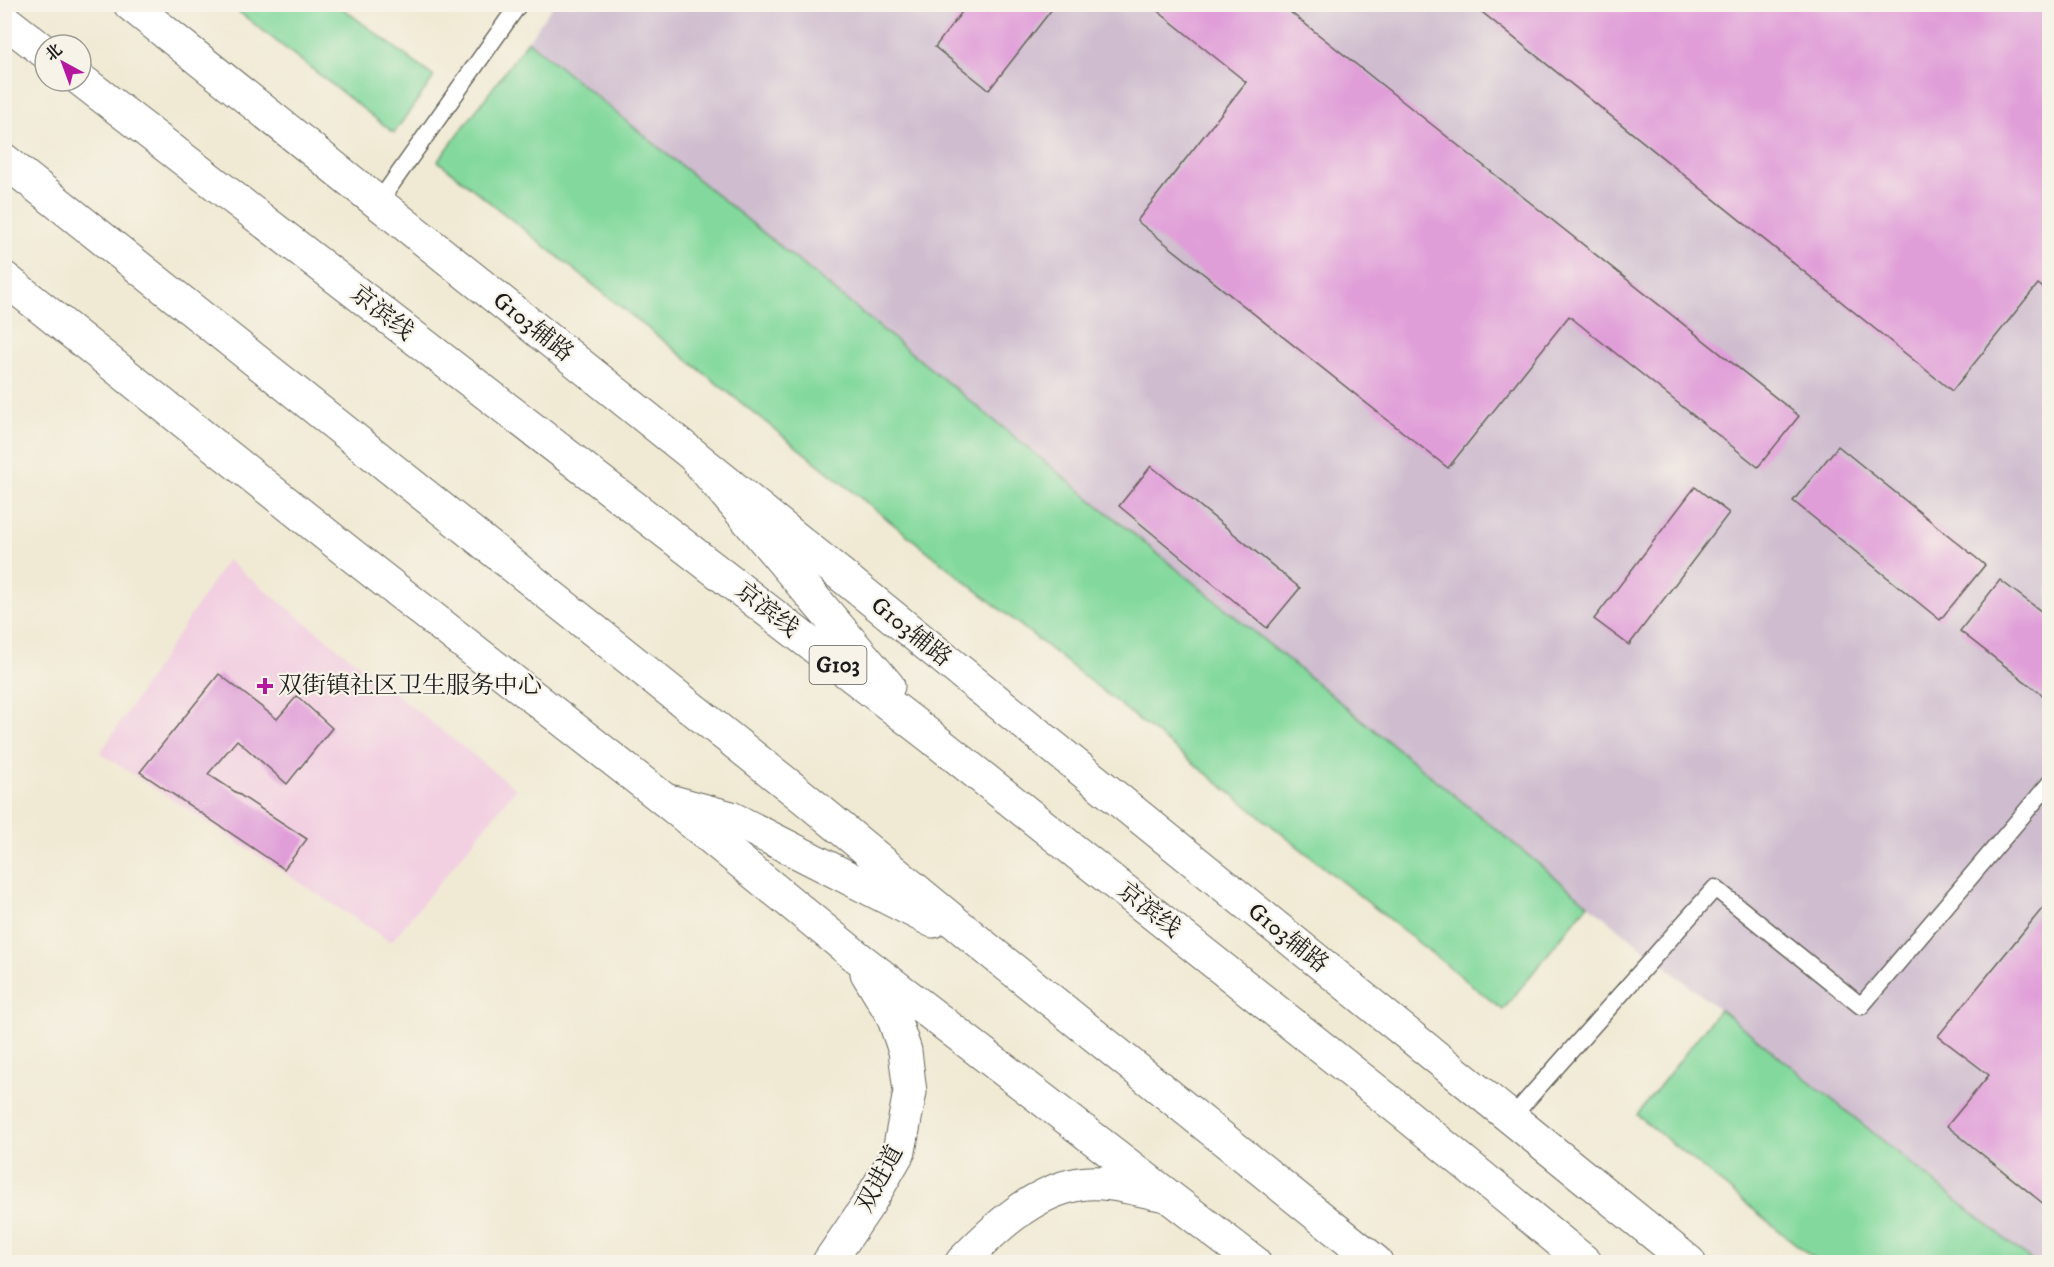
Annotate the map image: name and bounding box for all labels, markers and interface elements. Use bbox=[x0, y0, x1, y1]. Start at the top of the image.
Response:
north arrow bbox=[33, 33, 93, 93]
text: 北 bbox=[41, 40, 66, 65]
street label: 京滨线 bbox=[344, 279, 420, 347]
street label: G103辅路 bbox=[486, 285, 580, 369]
street label: 京滨线 bbox=[729, 576, 805, 644]
street label: G103辅路 bbox=[864, 590, 958, 674]
road number: G103 bbox=[810, 646, 866, 684]
place label: 双街镇社区卫生服务中心 bbox=[278, 671, 542, 701]
marker: 双街镇社区卫生服务中心 bbox=[256, 677, 274, 695]
street label: 京滨线 bbox=[1111, 876, 1187, 944]
street label: G103辅路 bbox=[1241, 896, 1335, 980]
street label: 双进道 bbox=[850, 1140, 910, 1218]

